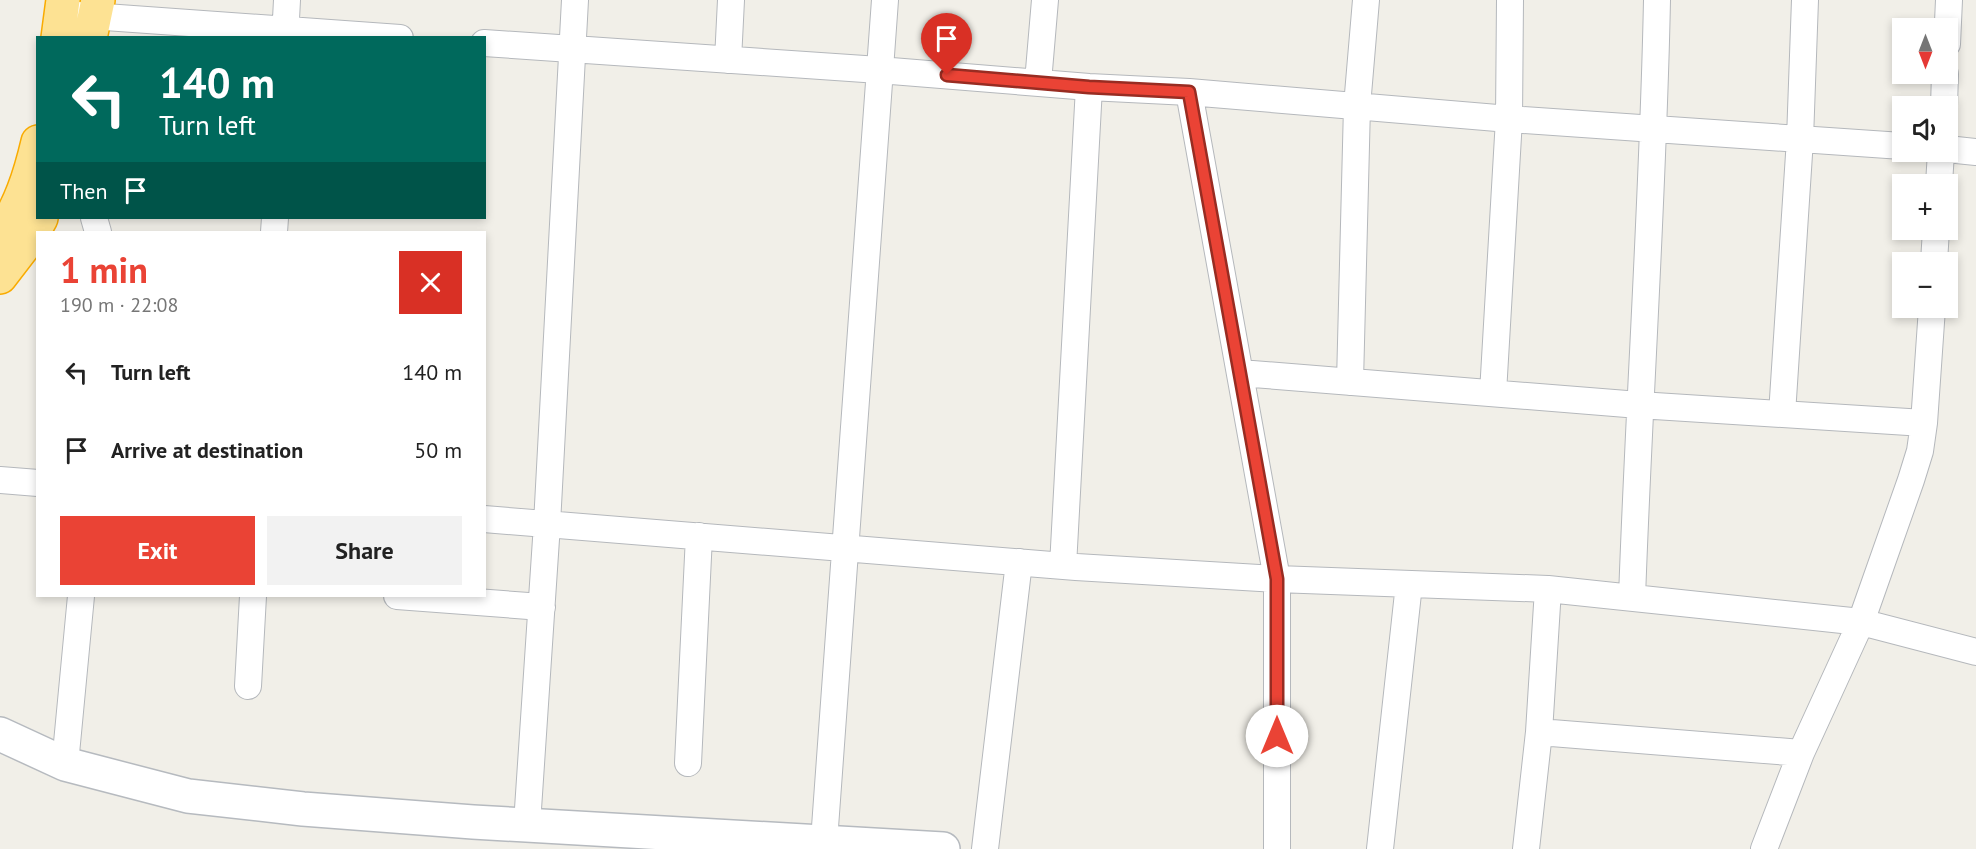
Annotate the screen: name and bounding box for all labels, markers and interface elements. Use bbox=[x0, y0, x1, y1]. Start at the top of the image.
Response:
pin bbox=[921, 13, 972, 75]
north arrow bbox=[1892, 18, 1958, 84]
map controls bbox=[1892, 18, 1958, 318]
icon: arrive bbox=[930, 22, 963, 55]
text: 140 m bbox=[159, 55, 275, 110]
icon: left bbox=[60, 60, 138, 138]
button: sound bbox=[1892, 96, 1958, 162]
text: Turn left bbox=[159, 108, 256, 142]
icon: arrive bbox=[119, 174, 152, 207]
button: + bbox=[1892, 174, 1958, 240]
text: Then bbox=[60, 177, 107, 205]
text: 1 min bbox=[60, 246, 148, 293]
button: close bbox=[399, 251, 462, 314]
button: − bbox=[1892, 252, 1958, 318]
text: 190 m · 22:08 bbox=[60, 292, 178, 318]
icon: left bbox=[60, 356, 93, 389]
text: Turn left bbox=[111, 358, 191, 386]
text: 140 m bbox=[402, 358, 462, 386]
icon: arrive bbox=[60, 434, 93, 467]
text: Arrive at destination bbox=[111, 436, 303, 464]
text: 50 m bbox=[414, 436, 462, 464]
button: Exit bbox=[60, 516, 255, 585]
button: Share bbox=[267, 516, 462, 585]
position arrow bbox=[1245, 704, 1309, 768]

